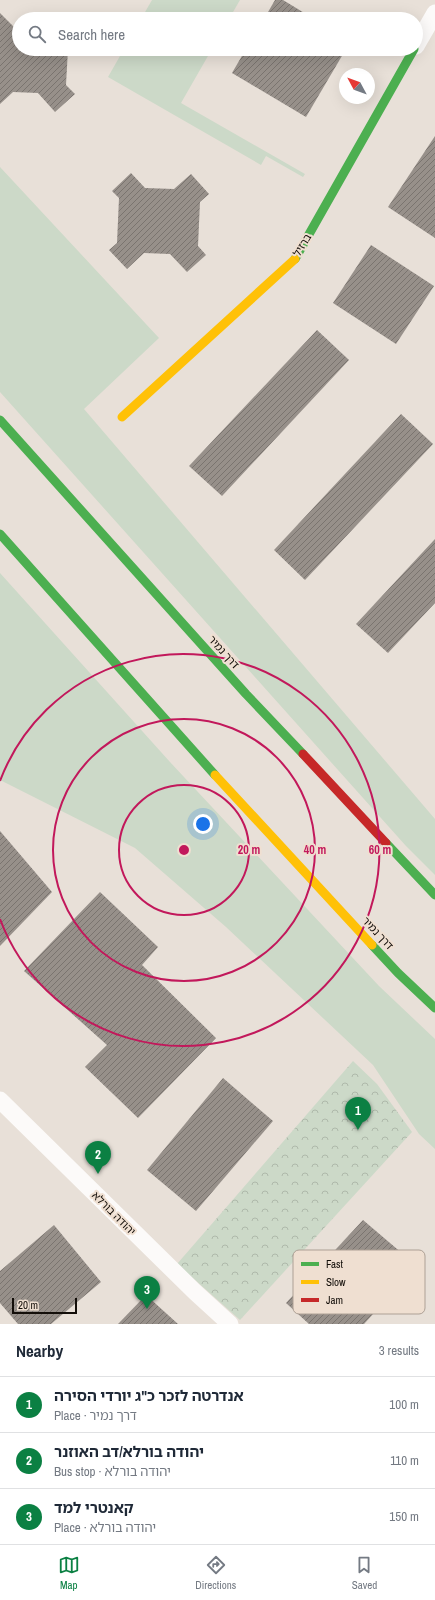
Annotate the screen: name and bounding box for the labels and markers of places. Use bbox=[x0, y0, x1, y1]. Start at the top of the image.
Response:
centre of rings bbox=[177, 843, 191, 857]
pin: 1 bbox=[345, 1097, 371, 1130]
pin: 2 bbox=[85, 1141, 111, 1174]
pin: 3 bbox=[134, 1276, 160, 1309]

